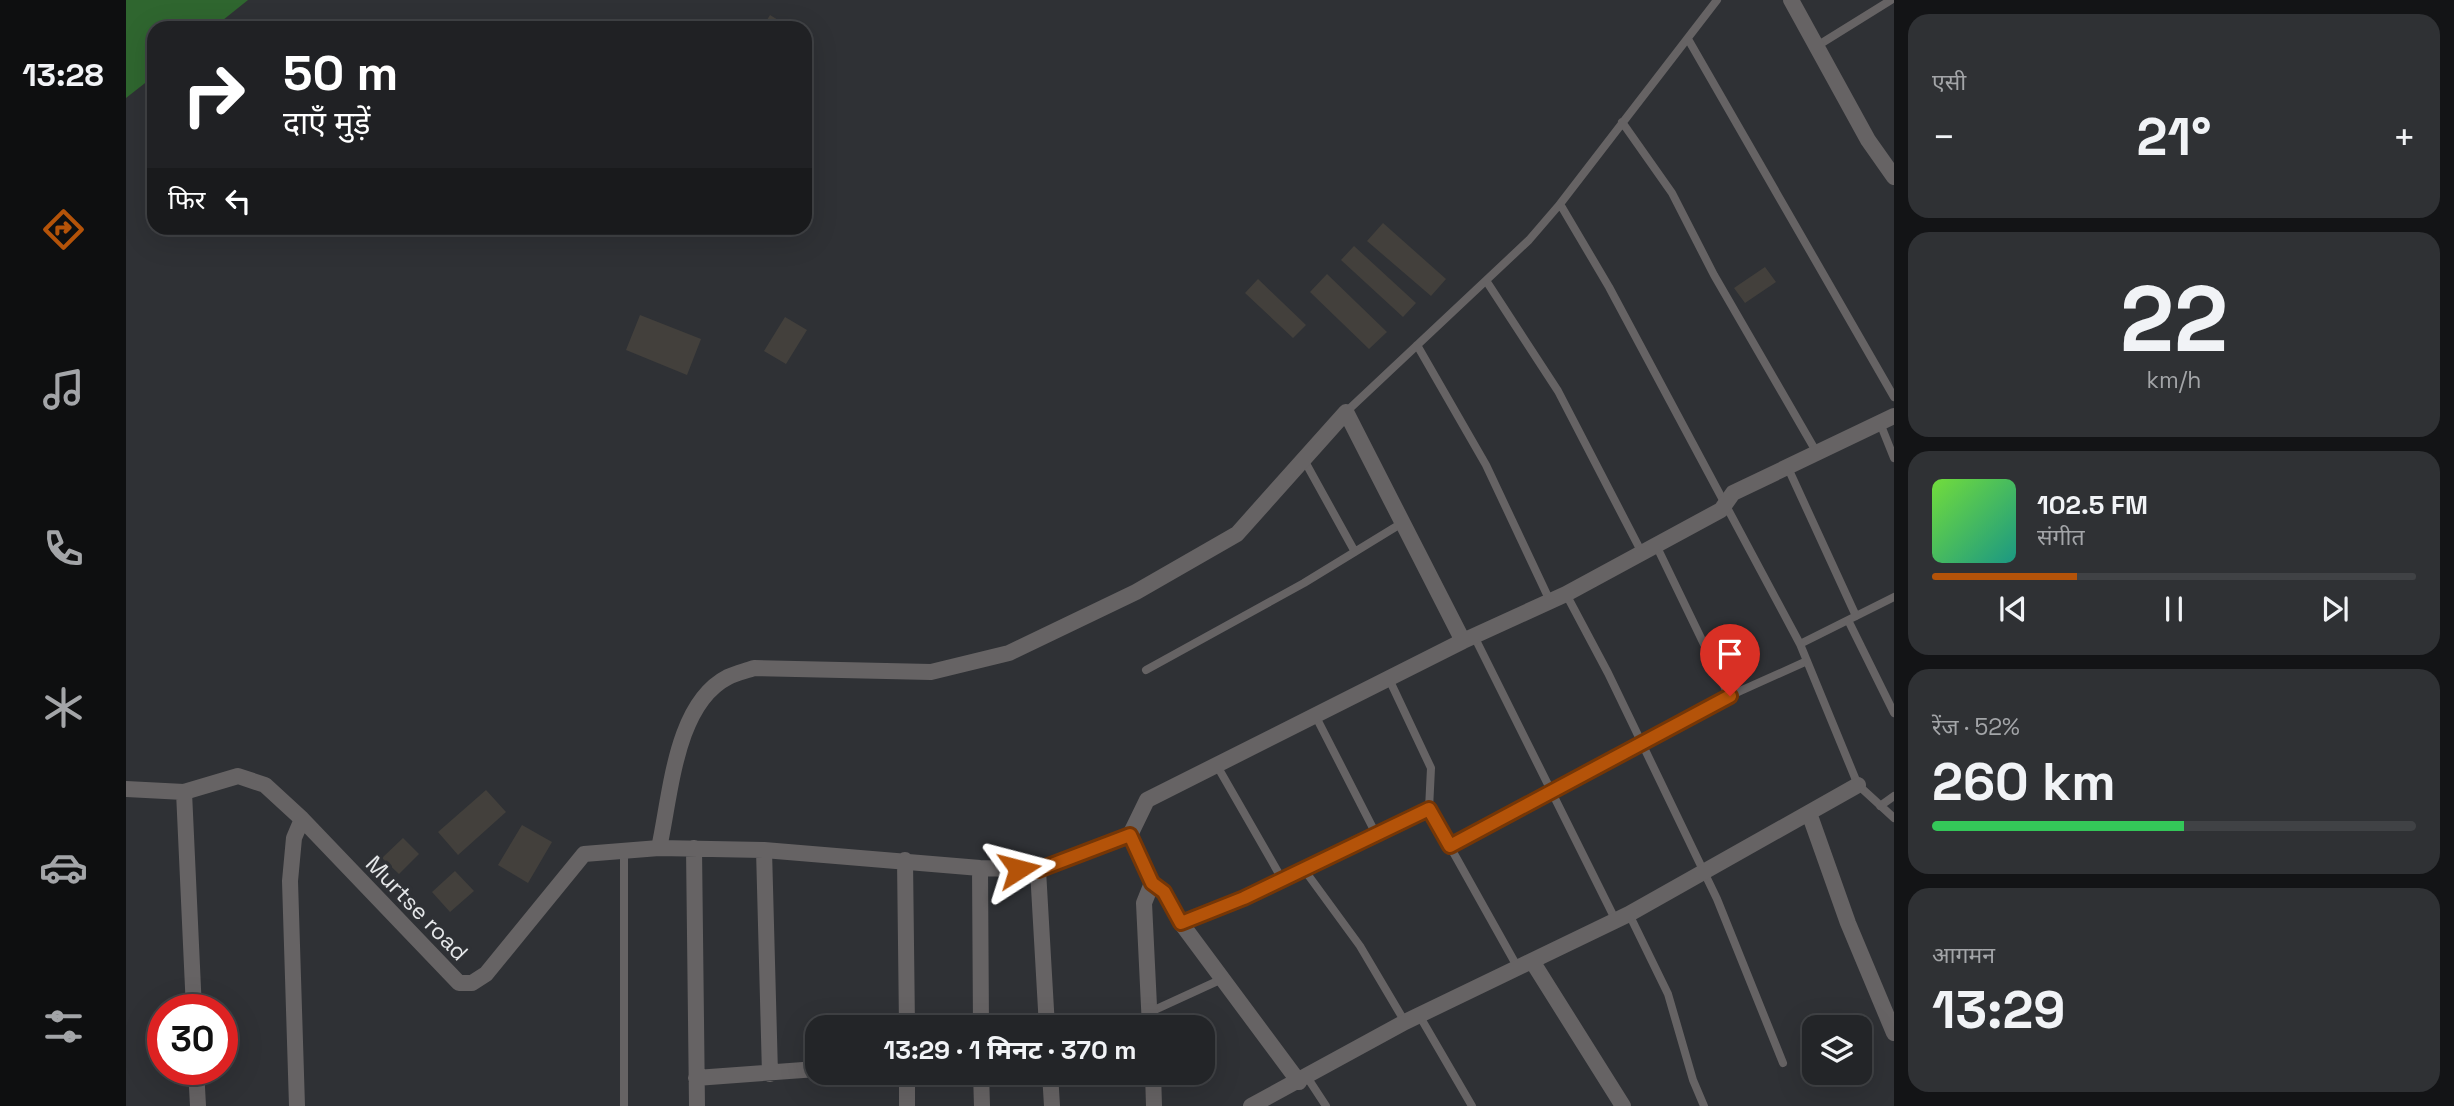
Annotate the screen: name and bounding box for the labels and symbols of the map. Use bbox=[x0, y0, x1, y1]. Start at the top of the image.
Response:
pin bbox=[1700, 624, 1760, 696]
position arrow bbox=[982, 832, 1056, 906]
street label: Murtse road bbox=[359, 849, 475, 967]
speed limit sign: 30 bbox=[147, 994, 238, 1085]

